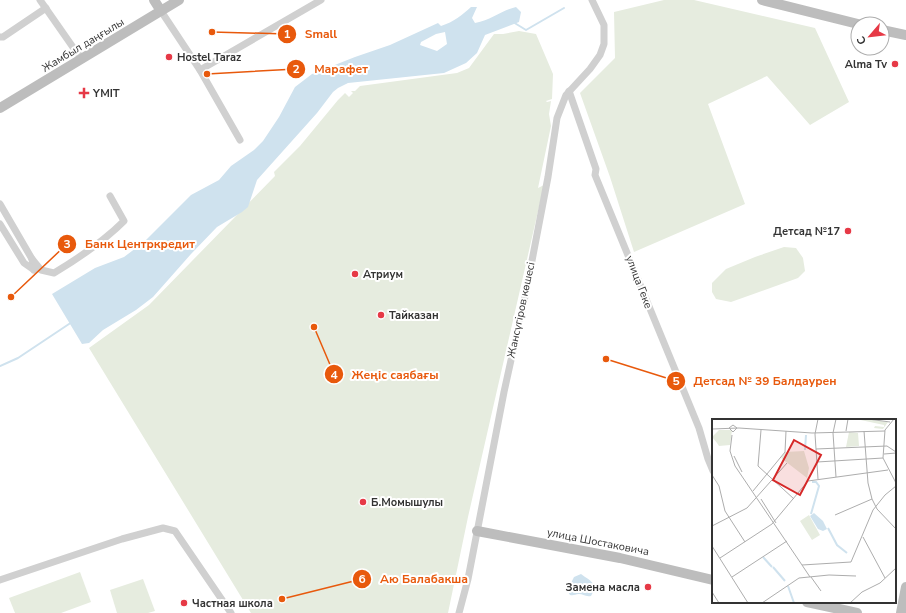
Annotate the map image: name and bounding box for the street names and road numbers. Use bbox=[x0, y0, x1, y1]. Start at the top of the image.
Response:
street label: Жамбыл даңғылы bbox=[39, 14, 127, 76]
street label: улица Геке bbox=[622, 253, 656, 311]
street label: Жансүгіров көшесі bbox=[504, 261, 538, 359]
street label: улица Шостаковича bbox=[546, 525, 650, 559]

